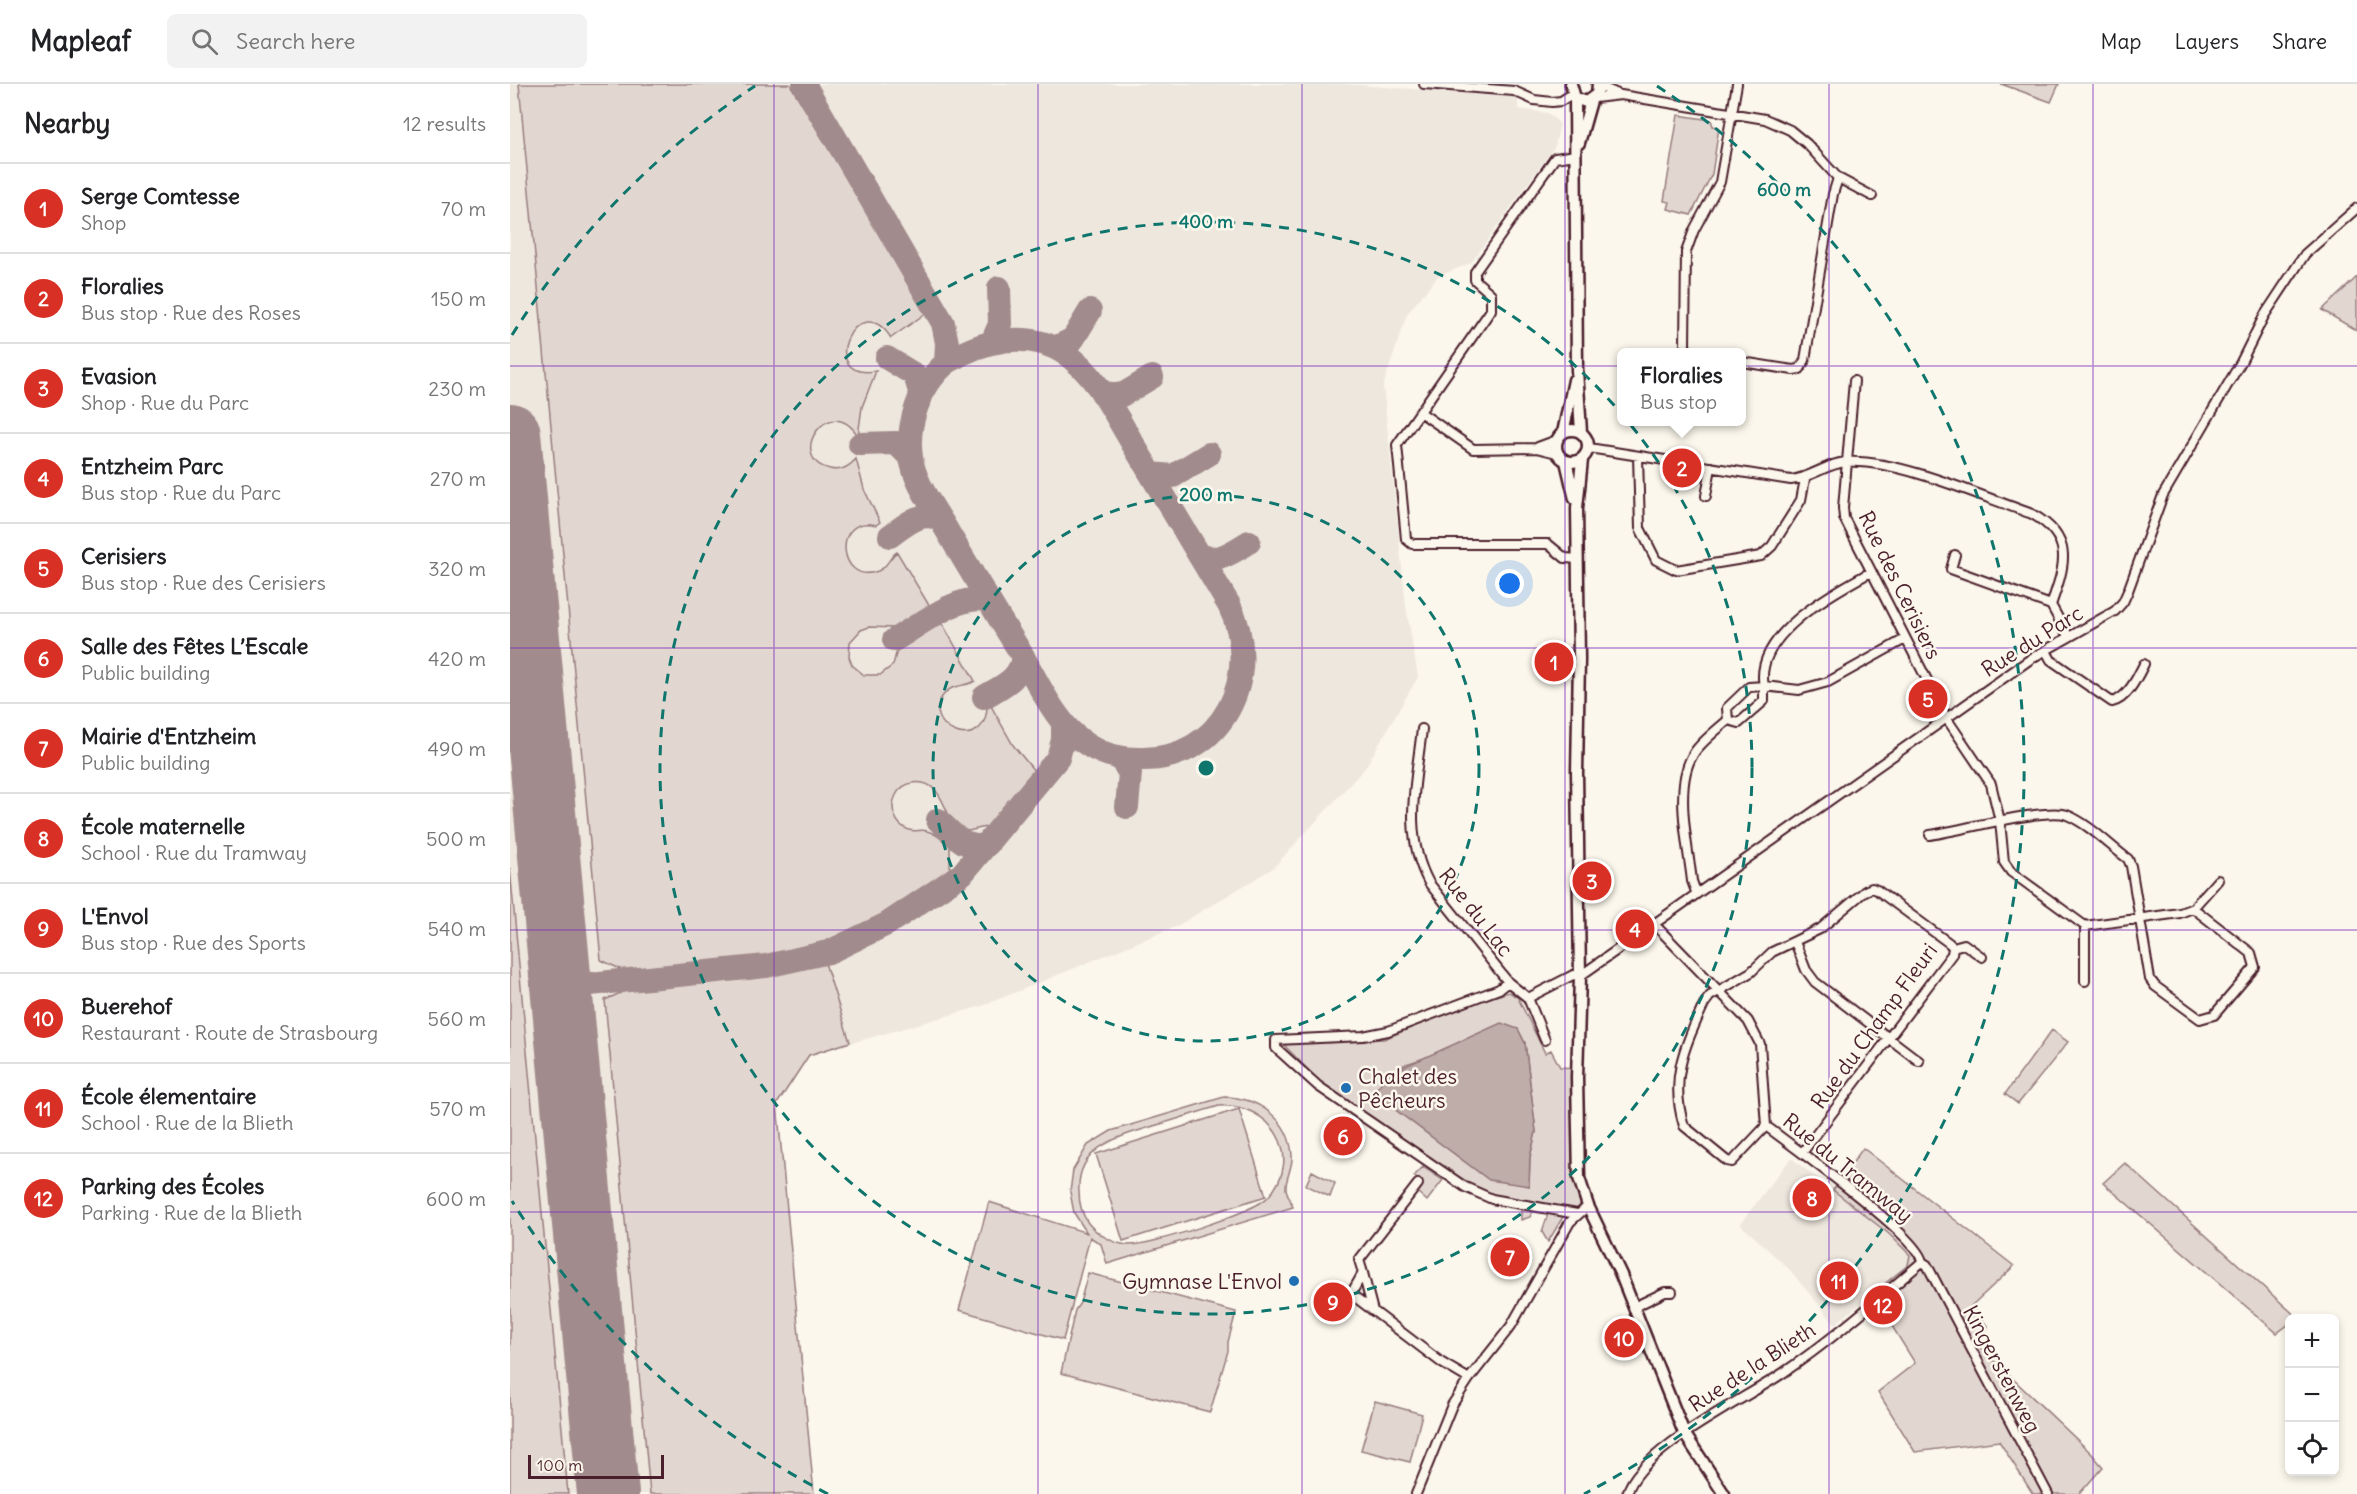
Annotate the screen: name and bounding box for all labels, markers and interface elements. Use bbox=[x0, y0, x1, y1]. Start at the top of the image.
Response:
search box bbox=[167, 14, 587, 68]
text: Mapleaf bbox=[30, 23, 131, 59]
icon: search bbox=[188, 25, 221, 58]
text: Search here bbox=[236, 27, 355, 55]
text: Map bbox=[2101, 28, 2141, 55]
text: Layers bbox=[2174, 28, 2239, 55]
text: Share bbox=[2272, 28, 2327, 55]
text: Nearby bbox=[24, 107, 110, 140]
text: 12 results bbox=[403, 111, 486, 136]
text: 600 m bbox=[1757, 178, 1811, 201]
text: Serge Comtesse bbox=[81, 182, 240, 210]
text: 1 bbox=[40, 196, 47, 221]
text: 70 m bbox=[441, 196, 486, 221]
text: Shop bbox=[81, 210, 126, 235]
text: 400 m bbox=[1179, 210, 1233, 233]
text: Floralies bbox=[81, 272, 164, 300]
text: 2 bbox=[38, 286, 49, 311]
text: 150 m bbox=[431, 286, 486, 311]
text: Bus stop · Rue des Roses bbox=[81, 300, 301, 325]
popup bbox=[1617, 348, 1746, 426]
text: Floralies bbox=[1640, 361, 1723, 389]
text: Evasion bbox=[81, 362, 157, 390]
text: 3 bbox=[38, 376, 49, 401]
text: 230 m bbox=[428, 376, 486, 401]
text: Bus stop bbox=[1640, 389, 1717, 414]
text: Shop · Rue du Parc bbox=[81, 390, 249, 415]
pin: 2 bbox=[1662, 446, 1702, 490]
text: Entzheim Parc bbox=[81, 452, 224, 480]
text: 4 bbox=[38, 466, 49, 491]
text: 270 m bbox=[430, 466, 486, 491]
text: Bus stop · Rue du Parc bbox=[81, 480, 281, 505]
text: 200 m bbox=[1179, 483, 1233, 506]
street label: Rue des Cerisiers bbox=[1852, 507, 1948, 663]
text: Cerisiers bbox=[81, 542, 166, 570]
text: 5 bbox=[38, 556, 49, 581]
text: 320 m bbox=[428, 556, 486, 581]
your location bbox=[1495, 569, 1524, 598]
text: Bus stop · Rue des Cerisiers bbox=[81, 570, 326, 595]
street label: Rue du Parc bbox=[1976, 599, 2088, 683]
text: Salle des Fêtes L’Escale bbox=[81, 632, 308, 660]
pin: 1 bbox=[1534, 640, 1574, 684]
text: 6 bbox=[38, 646, 49, 671]
text: 420 m bbox=[428, 646, 486, 671]
text: Public building bbox=[81, 660, 210, 685]
pin: 5 bbox=[1908, 676, 1948, 722]
text: Mairie d'Entzheim bbox=[81, 722, 256, 750]
text: 7 bbox=[39, 736, 48, 761]
text: 490 m bbox=[427, 736, 486, 761]
text: Public building bbox=[81, 750, 210, 775]
centre of rings bbox=[1196, 758, 1216, 778]
text: École maternelle bbox=[81, 812, 245, 840]
text: 8 bbox=[38, 826, 49, 851]
text: 500 m bbox=[426, 826, 486, 851]
text: School · Rue du Tramway bbox=[81, 840, 307, 865]
pin: 3 bbox=[1572, 858, 1612, 904]
street label: Rue du Lac bbox=[1433, 862, 1519, 962]
text: L'Envol bbox=[81, 902, 149, 930]
pin: 4 bbox=[1616, 906, 1654, 952]
text: 9 bbox=[38, 916, 49, 941]
text: 540 m bbox=[427, 916, 486, 941]
text: Bus stop · Rue des Sports bbox=[81, 930, 306, 955]
street label: Rue du Champ Fleuri bbox=[1805, 938, 1943, 1114]
text: Buerehof bbox=[81, 992, 172, 1020]
text: 10 bbox=[33, 1006, 54, 1031]
text: 560 m bbox=[428, 1006, 486, 1031]
text: Restaurant · Route de Strasbourg bbox=[81, 1020, 378, 1045]
place label: Chalet des Pêcheurs bbox=[1358, 1063, 1457, 1114]
marker: Chalet des Pêcheurs bbox=[1339, 1081, 1353, 1095]
text: École élementaire bbox=[81, 1082, 256, 1110]
text: 11 bbox=[36, 1096, 51, 1121]
text: 570 m bbox=[429, 1096, 486, 1121]
street label: Rue du Tramway bbox=[1777, 1107, 1919, 1229]
text: School · Rue de la Blieth bbox=[81, 1110, 293, 1135]
pin: 6 bbox=[1324, 1114, 1362, 1158]
text: Parking des Écoles bbox=[81, 1172, 264, 1200]
pin: 8 bbox=[1792, 1176, 1832, 1220]
text: 12 bbox=[34, 1186, 53, 1211]
text: 600 m bbox=[426, 1186, 486, 1211]
text: Parking · Rue de la Blieth bbox=[81, 1200, 302, 1225]
pin: 7 bbox=[1490, 1234, 1530, 1280]
pin: 11 bbox=[1820, 1258, 1858, 1304]
place label: Gymnase L'Envol bbox=[1122, 1268, 1282, 1295]
marker: Gymnase L'Envol bbox=[1287, 1274, 1301, 1288]
pin: 9 bbox=[1314, 1280, 1352, 1324]
pin: 12 bbox=[1864, 1282, 1902, 1328]
street label: Kingerstenweg bbox=[1957, 1301, 2047, 1437]
map controls bbox=[2285, 1314, 2339, 1476]
button: + bbox=[2285, 1314, 2339, 1368]
pin: 10 bbox=[1604, 1316, 1644, 1360]
street label: Rue de la Blieth bbox=[1684, 1316, 1820, 1418]
button: − bbox=[2285, 1368, 2339, 1422]
button: locate bbox=[2285, 1422, 2339, 1476]
scale bar bbox=[528, 1452, 664, 1480]
text: 100 m bbox=[537, 1455, 582, 1475]

